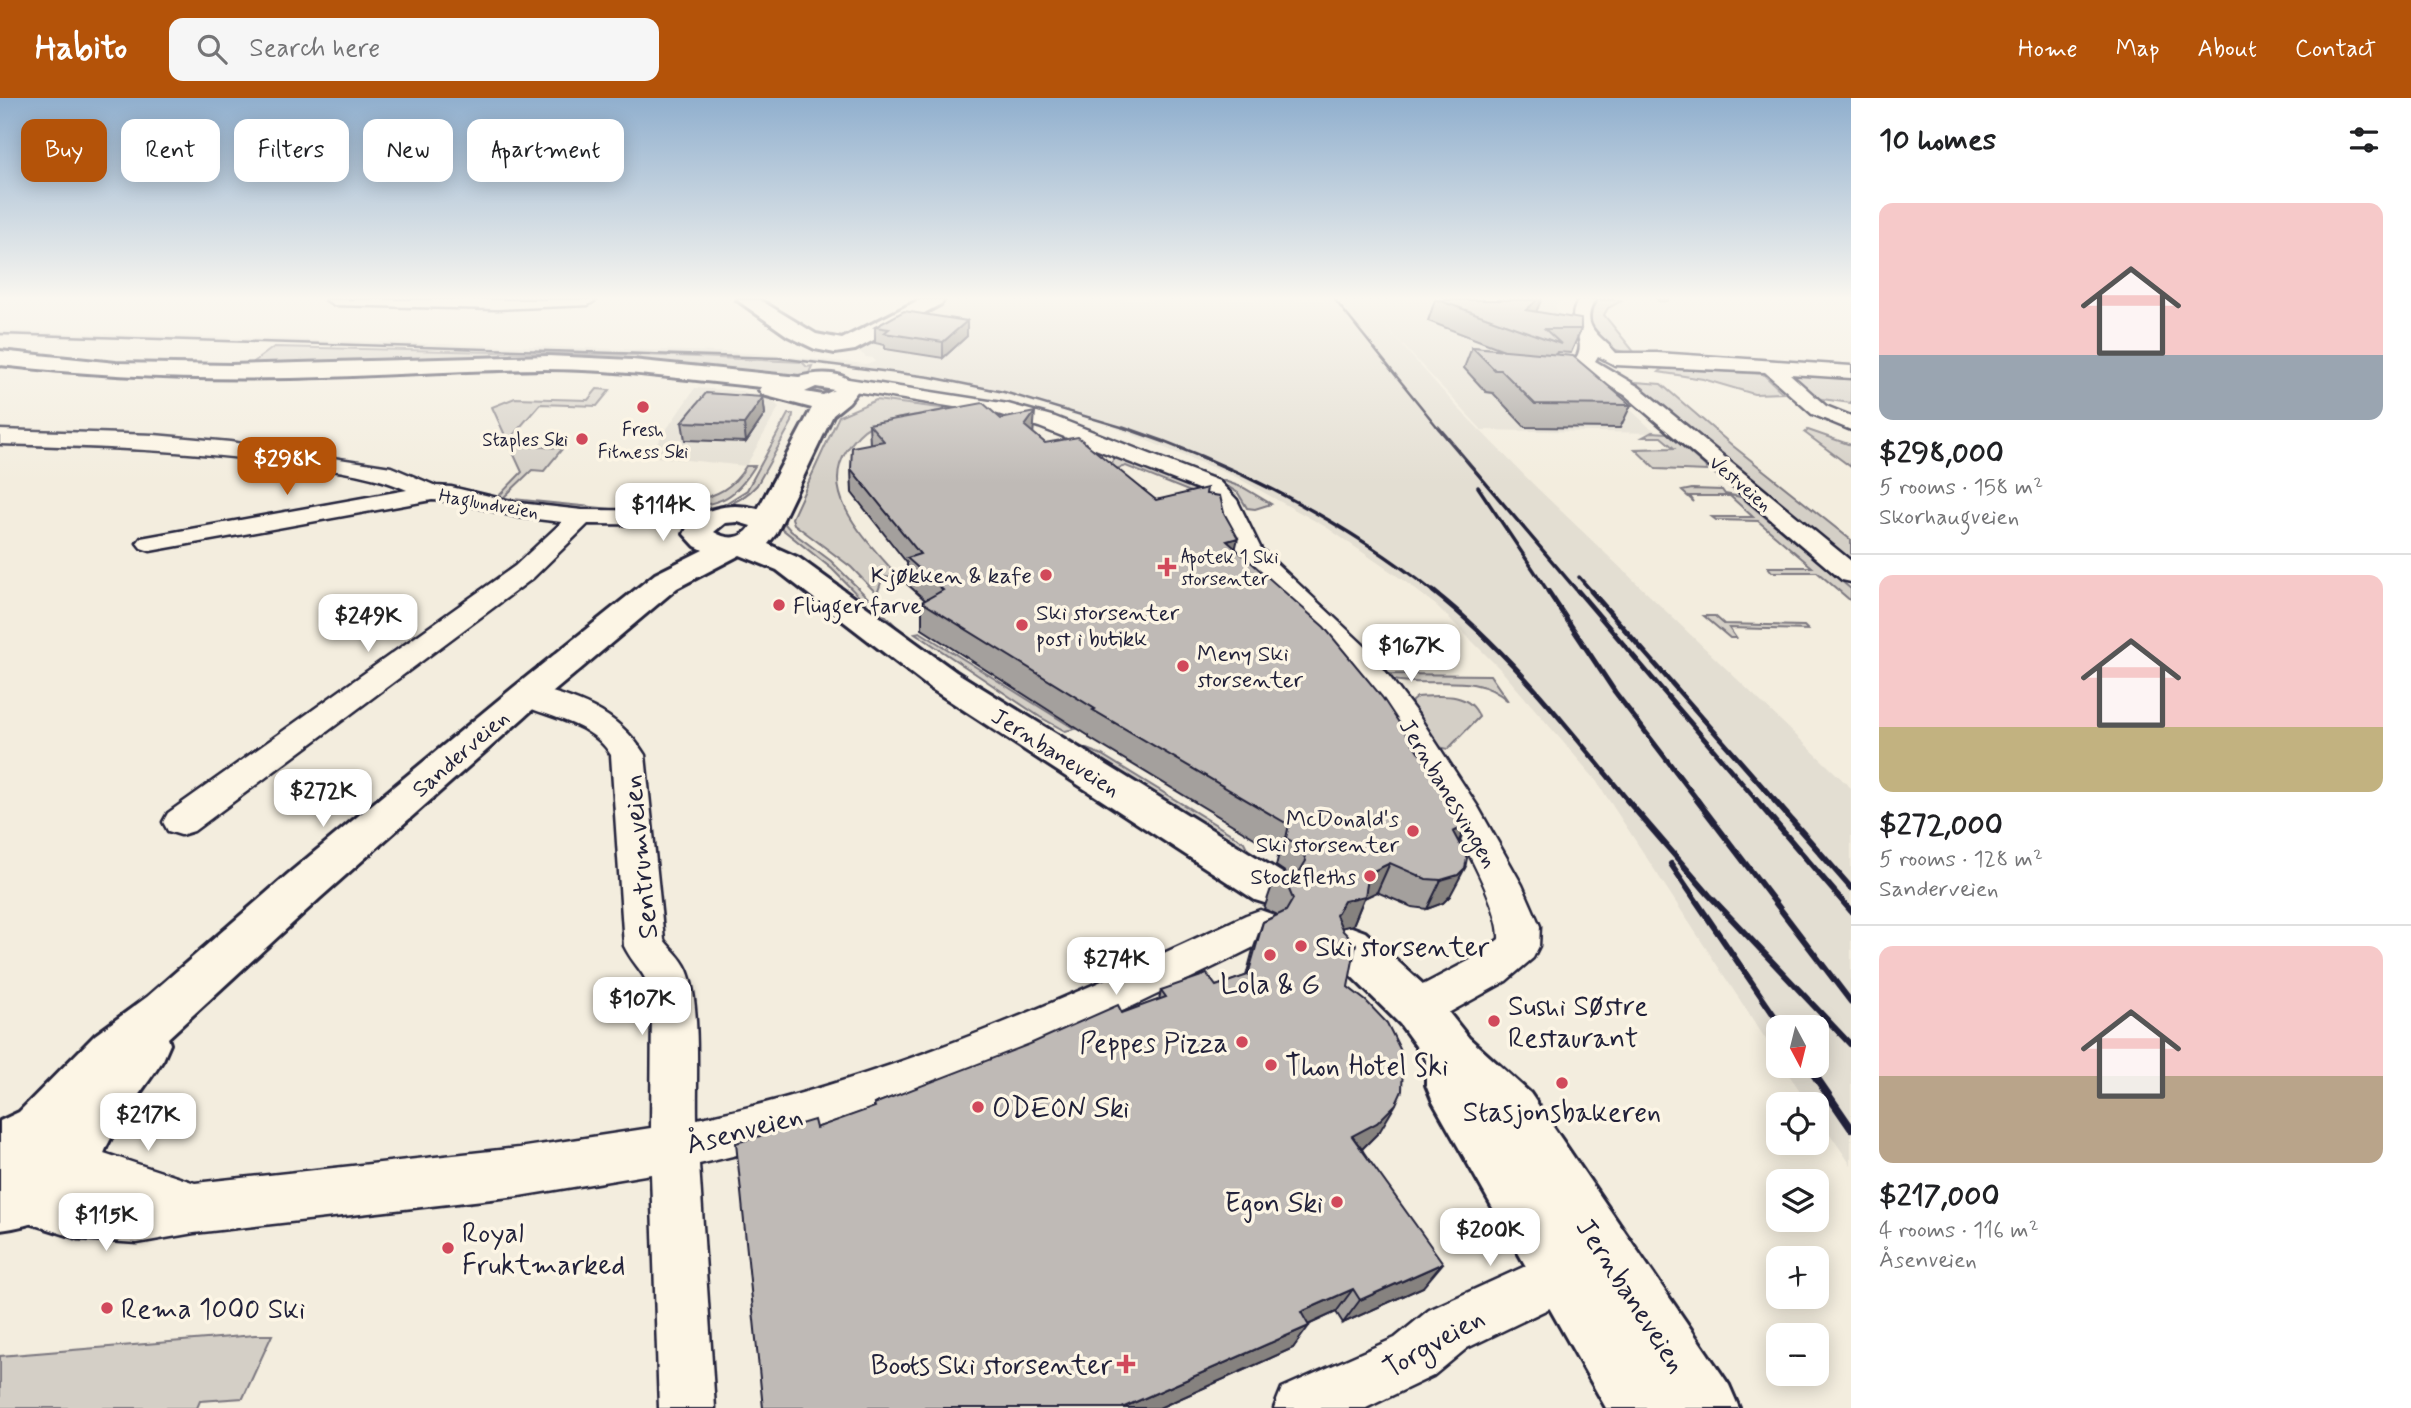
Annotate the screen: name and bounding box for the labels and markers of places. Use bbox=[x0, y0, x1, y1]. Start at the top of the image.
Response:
marker: Fresh Fitness Ski bbox=[635, 399, 651, 415]
place label: Fresh Fitness Ski bbox=[598, 418, 688, 465]
place label: Staples Ski bbox=[482, 428, 568, 453]
marker: Staples Ski bbox=[574, 431, 590, 447]
pin: $298K bbox=[238, 438, 336, 497]
pin: $114K bbox=[614, 484, 712, 543]
place label: Apotek 1 Ski storsenter bbox=[1181, 545, 1279, 592]
marker: Apotek 1 Ski storsenter bbox=[1159, 559, 1175, 575]
place label: Kjøkken & kafe bbox=[871, 562, 1032, 592]
marker: Kjøkken & kafe bbox=[1038, 567, 1054, 583]
place label: Flügger farve bbox=[793, 592, 922, 624]
pin: $249K bbox=[319, 594, 417, 654]
marker: Flügger farve bbox=[771, 597, 787, 613]
place label: Ski storsenter post i butikk bbox=[1036, 599, 1180, 655]
marker: Ski storsenter post i butikk bbox=[1014, 617, 1030, 633]
pin: $167K bbox=[1362, 624, 1460, 684]
place label: Meny Ski storsenter bbox=[1197, 640, 1304, 696]
marker: Meny Ski storsenter bbox=[1175, 658, 1191, 674]
pin: $272K bbox=[274, 770, 372, 829]
place label: McDonald's Ski storsenter bbox=[1256, 805, 1399, 861]
marker: McDonald's Ski storsenter bbox=[1405, 823, 1421, 839]
place label: Stockfleths bbox=[1250, 863, 1356, 893]
marker: Stockfleths bbox=[1362, 868, 1378, 884]
place label: Ski storsenter bbox=[1315, 930, 1490, 967]
pin: $274K bbox=[1067, 937, 1165, 997]
marker: Ski storsenter bbox=[1293, 938, 1309, 954]
marker: Lola & G bbox=[1262, 947, 1278, 963]
place label: Lola & G bbox=[1220, 967, 1320, 1004]
pin: $107K bbox=[593, 978, 691, 1037]
place label: Sushi Søstre Restaurant bbox=[1508, 989, 1648, 1058]
marker: Sushi Søstre Restaurant bbox=[1486, 1013, 1502, 1029]
place label: Peppes Pizza bbox=[1080, 1026, 1228, 1063]
marker: Peppes Pizza bbox=[1234, 1034, 1250, 1050]
place label: Thon Hotel Ski bbox=[1285, 1049, 1448, 1086]
marker: Thon Hotel Ski bbox=[1263, 1057, 1279, 1073]
marker: Stasjonsbakeren bbox=[1554, 1075, 1570, 1091]
place label: ODEON Ski bbox=[992, 1091, 1129, 1128]
pin: $217K bbox=[99, 1094, 197, 1153]
place label: Stasjonsbakeren bbox=[1463, 1095, 1661, 1132]
marker: ODEON Ski bbox=[970, 1099, 986, 1115]
place label: Egon Ski bbox=[1224, 1186, 1323, 1223]
pin: $115K bbox=[57, 1194, 155, 1253]
marker: Egon Ski bbox=[1329, 1194, 1345, 1210]
pin: $200K bbox=[1441, 1208, 1539, 1268]
place label: Royal Fruktmarked bbox=[462, 1216, 625, 1285]
marker: Royal Fruktmarked bbox=[440, 1240, 456, 1256]
place label: Rema 1000 Ski bbox=[121, 1292, 305, 1329]
marker: Rema 1000 Ski bbox=[99, 1300, 115, 1316]
place label: Boots Ski storsenter bbox=[871, 1348, 1112, 1385]
marker: Boots Ski storsenter bbox=[1118, 1356, 1134, 1372]

